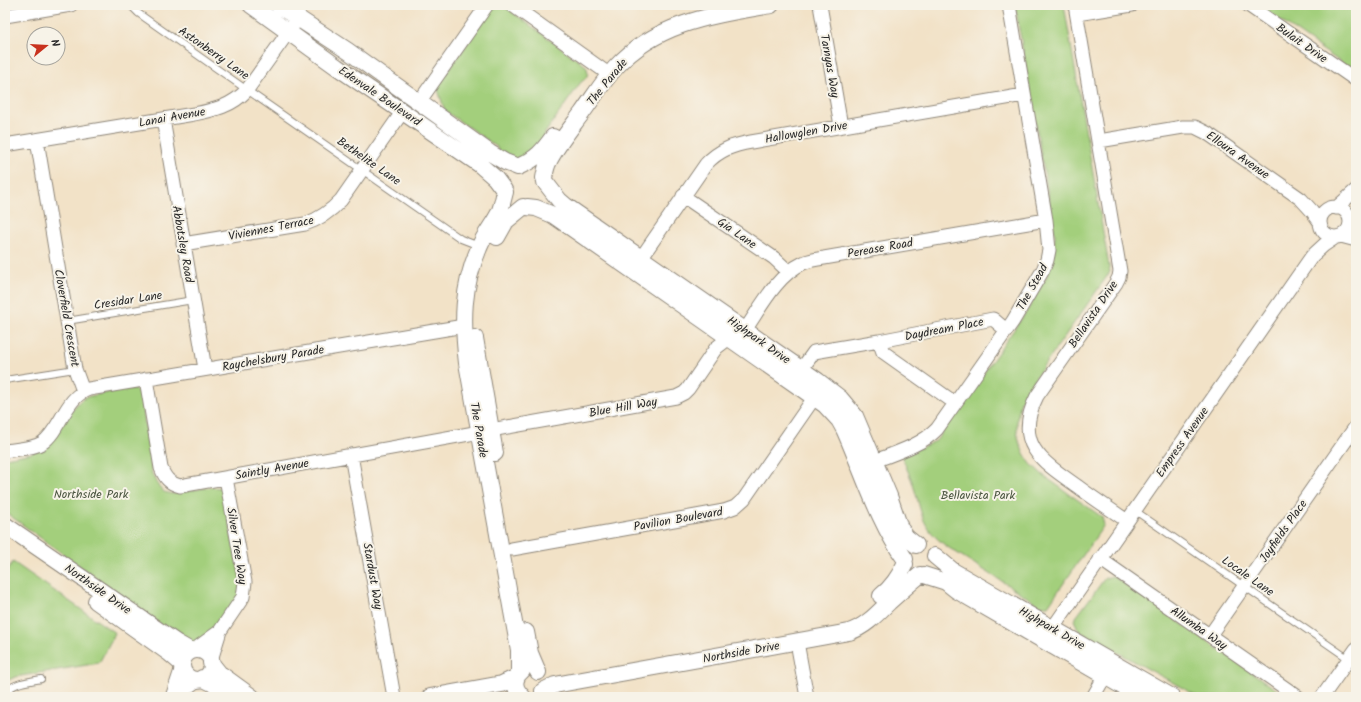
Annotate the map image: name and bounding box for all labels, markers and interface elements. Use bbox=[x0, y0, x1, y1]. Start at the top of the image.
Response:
street label: Bulait Drive bbox=[1272, 19, 1332, 69]
street label: Astonberry Lane bbox=[174, 22, 254, 85]
north arrow bbox=[26, 26, 66, 66]
street label: Tarnyas Way bbox=[815, 33, 845, 100]
text: N bbox=[45, 37, 64, 49]
street label: The Parade bbox=[582, 54, 633, 110]
street label: Edenvale Boulevard bbox=[334, 62, 426, 132]
street label: Lanai Avenue bbox=[137, 102, 207, 133]
street label: Hallowglen Drive bbox=[763, 116, 849, 149]
street label: Elloura Avenue bbox=[1202, 126, 1274, 185]
street label: Bethelite Lane bbox=[333, 132, 405, 191]
street label: Abbotsley Road bbox=[166, 204, 199, 285]
street label: Viviennes Terrace bbox=[227, 211, 316, 246]
street label: Gia Lane bbox=[713, 213, 761, 254]
street label: Perease Road bbox=[846, 233, 915, 264]
street label: The Stead bbox=[1012, 259, 1054, 314]
street label: Cloverfield Crescent bbox=[49, 268, 85, 369]
street label: Bellavista Drive bbox=[1064, 276, 1123, 352]
street label: Cresidar Lane bbox=[93, 286, 164, 315]
street label: Highpark Drive bbox=[723, 311, 795, 370]
street label: Daydream Place bbox=[903, 312, 986, 346]
street label: Raychelsbury Parade bbox=[221, 340, 326, 377]
street label: Blue Hill Way bbox=[588, 392, 659, 423]
street label: The Parade bbox=[464, 401, 493, 460]
street label: Empress Avenue bbox=[1151, 403, 1214, 481]
street label: Saintly Avenue bbox=[234, 454, 311, 485]
park label: Northside Park bbox=[54, 485, 129, 504]
park label: Bellavista Park bbox=[941, 486, 1016, 505]
street label: Joyfields Place bbox=[1255, 495, 1312, 567]
street label: Pavilion Boulevard bbox=[632, 502, 725, 537]
street label: Silver Tree Way bbox=[221, 506, 252, 586]
street label: Stardust Way bbox=[357, 541, 388, 611]
street label: Locale Lane bbox=[1218, 551, 1278, 602]
street label: Northside Drive bbox=[60, 559, 136, 620]
street label: Highpark Drive bbox=[1015, 602, 1089, 655]
street label: Allumba Way bbox=[1166, 602, 1231, 655]
street label: Northside Drive bbox=[701, 636, 782, 669]

